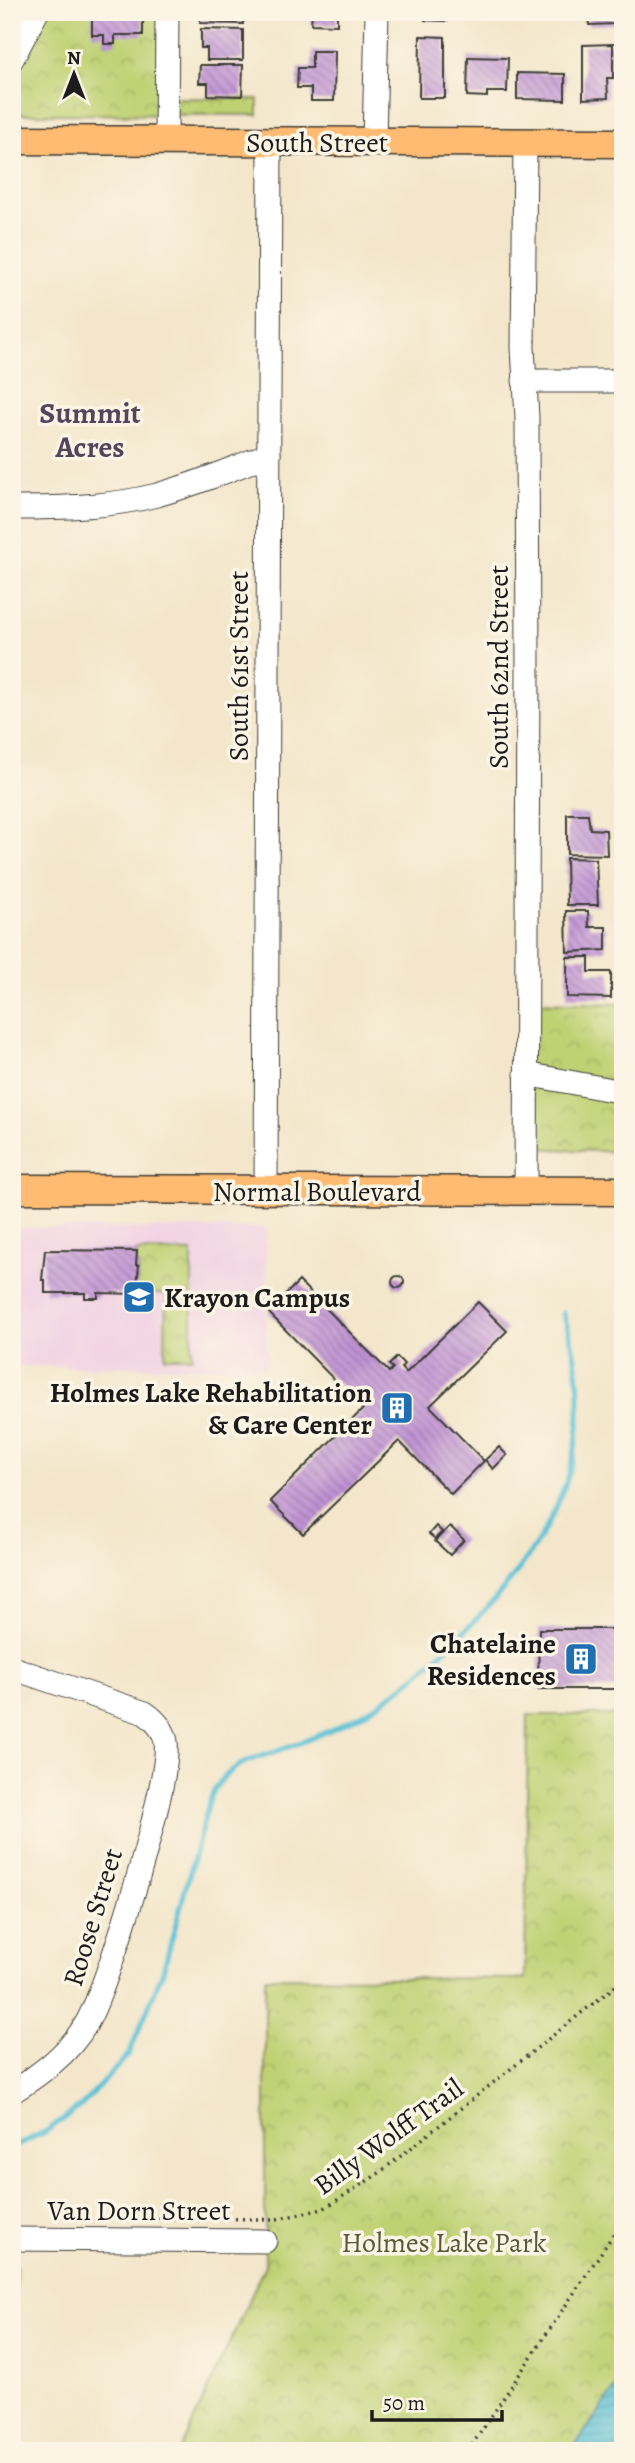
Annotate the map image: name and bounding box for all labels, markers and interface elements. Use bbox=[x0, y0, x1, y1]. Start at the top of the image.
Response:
north arrow bbox=[38, 38, 108, 108]
text: N bbox=[67, 45, 81, 71]
street label: South Street bbox=[246, 124, 388, 162]
district label: Summit Acres bbox=[39, 393, 141, 467]
street label: South 62nd Street bbox=[480, 565, 518, 769]
street label: South 61st Street bbox=[220, 571, 258, 761]
street label: Normal Boulevard bbox=[213, 1173, 422, 1211]
school or university icon: Krayon Campus bbox=[120, 1278, 158, 1316]
place label: Krayon Campus bbox=[164, 1279, 350, 1317]
place label: Holmes Lake Rehabilitation & Care Center bbox=[50, 1374, 372, 1444]
building icon: Holmes Lake Rehabilitation & Care Center bbox=[378, 1389, 416, 1427]
place label: Chatelaine Residences bbox=[427, 1625, 556, 1695]
building icon: Chatelaine Residences bbox=[562, 1640, 600, 1678]
street label: Roose Street bbox=[54, 1844, 132, 1991]
street label: Billy Wolff Trail bbox=[306, 2069, 471, 2204]
street label: Van Dorn Street bbox=[47, 2192, 230, 2230]
park label: Holmes Lake Park bbox=[341, 2224, 547, 2262]
scale bar bbox=[372, 2379, 502, 2423]
text: 50 m bbox=[383, 2389, 425, 2417]

